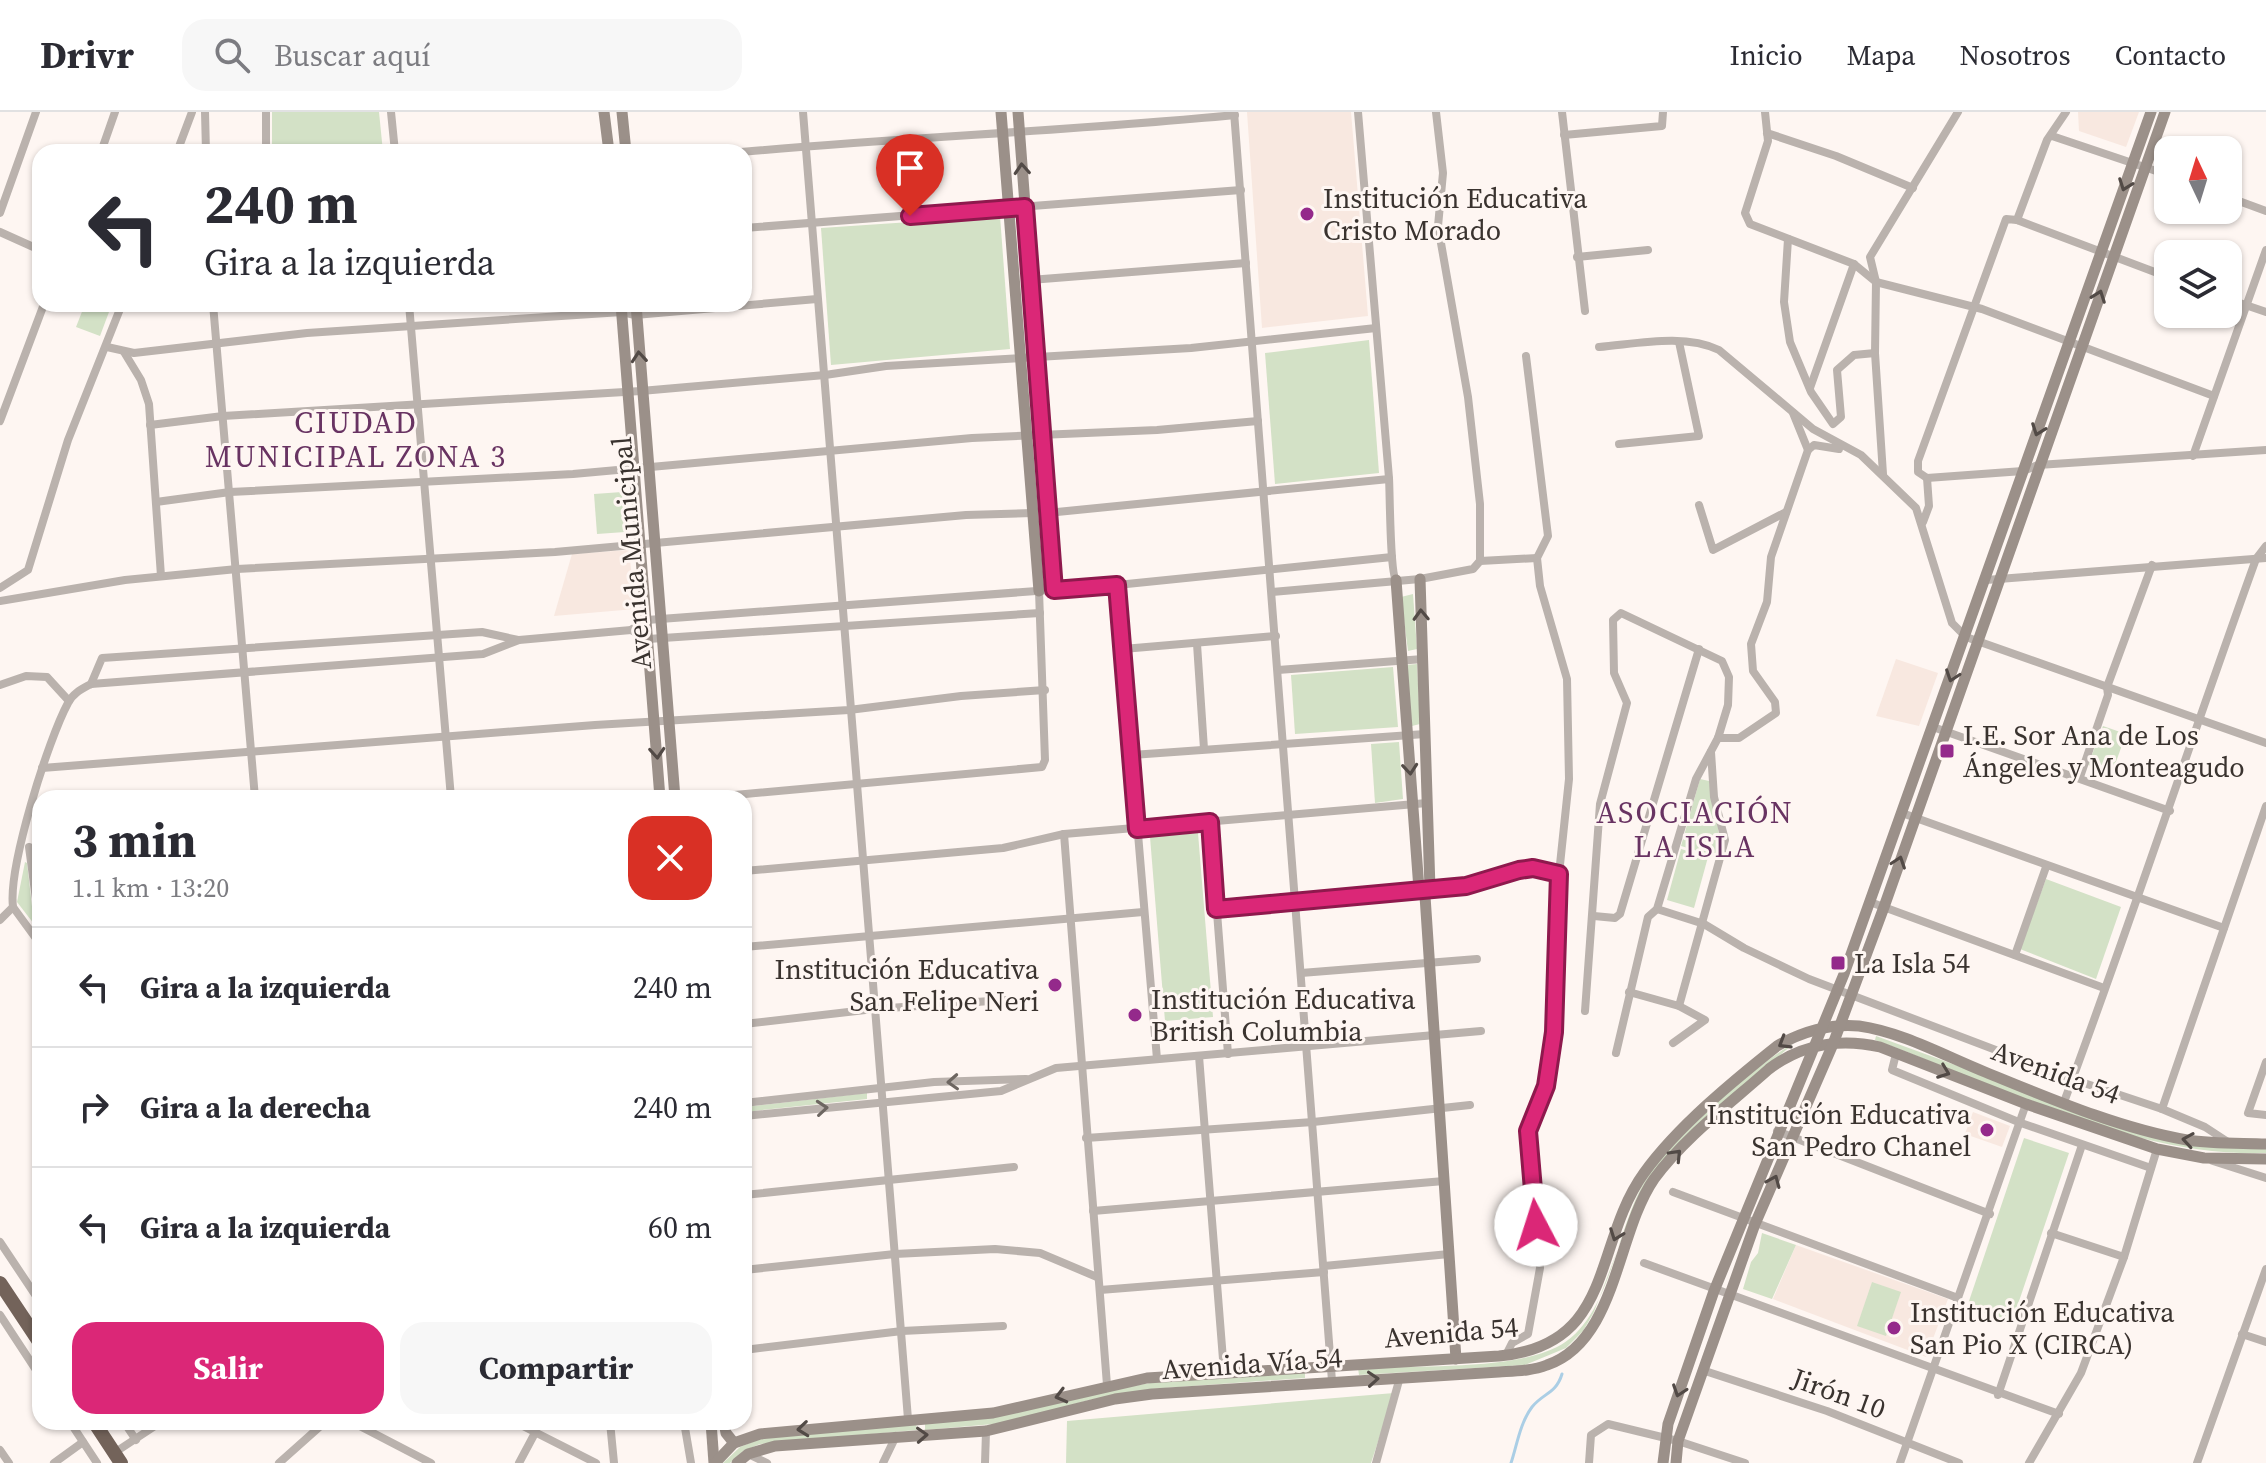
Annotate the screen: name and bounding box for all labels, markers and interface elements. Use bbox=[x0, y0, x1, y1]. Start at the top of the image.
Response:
search box bbox=[182, 19, 742, 91]
text: Drivr bbox=[40, 29, 134, 81]
icon: search bbox=[210, 33, 254, 77]
text: Buscar aquí bbox=[274, 35, 431, 76]
text: Inicio bbox=[1730, 36, 1803, 74]
text: Mapa bbox=[1847, 36, 1916, 74]
text: Nosotros bbox=[1960, 36, 2071, 74]
text: Contacto bbox=[2115, 36, 2226, 74]
pin bbox=[876, 134, 944, 216]
north arrow bbox=[2154, 136, 2242, 224]
map controls bbox=[2154, 136, 2242, 328]
icon: arrive bbox=[888, 146, 932, 190]
one-way arrow bbox=[1014, 162, 1031, 175]
text: 240 m bbox=[204, 165, 358, 242]
icon: left bbox=[72, 176, 176, 280]
one-way arrow bbox=[2118, 178, 2134, 192]
place label: Institución Educativa Cristo Morado bbox=[1323, 179, 1588, 249]
marker: Institución Educativa Cristo Morado bbox=[1298, 205, 1316, 223]
text: Gira a la izquierda bbox=[204, 238, 495, 287]
button: layers bbox=[2154, 240, 2242, 328]
one-way arrow bbox=[2089, 290, 2106, 304]
one-way arrow bbox=[631, 351, 648, 364]
district label: CIUDAD MUNICIPAL ZONA 3 bbox=[205, 402, 507, 477]
one-way arrow bbox=[2031, 423, 2047, 437]
street label: Avenida Municipal bbox=[602, 435, 660, 671]
one-way arrow bbox=[1413, 608, 1430, 621]
one-way arrow bbox=[1945, 668, 1961, 682]
place label: I.E. Sor Ana de Los Ángeles y Monteagudo bbox=[1963, 716, 2245, 786]
marker: I.E. Sor Ana de Los Ángeles y Monteagudo bbox=[1938, 742, 1956, 760]
one-way arrow bbox=[648, 747, 665, 760]
one-way arrow bbox=[1401, 763, 1418, 776]
district label: ASOCIACIÓN LA ISLA bbox=[1596, 792, 1794, 867]
text: 3 min bbox=[72, 807, 197, 873]
button: close bbox=[628, 816, 712, 900]
one-way arrow bbox=[1890, 856, 1906, 870]
text: 1.1 km · 13:20 bbox=[72, 870, 229, 906]
place label: La Isla 54 bbox=[1854, 944, 1970, 982]
place label: Institución Educativa San Felipe Neri bbox=[775, 950, 1040, 1020]
marker: La Isla 54 bbox=[1829, 954, 1847, 972]
icon: left bbox=[72, 965, 116, 1009]
text: Gira a la izquierda bbox=[140, 967, 390, 1008]
text: 240 m bbox=[633, 967, 712, 1008]
marker: Institución Educativa San Felipe Neri bbox=[1046, 976, 1064, 994]
place label: Institución Educativa British Columbia bbox=[1151, 980, 1416, 1050]
marker: Institución Educativa British Columbia bbox=[1126, 1006, 1144, 1024]
street label: Avenida 54 bbox=[1986, 1031, 2126, 1113]
one-way arrow bbox=[1778, 1033, 1793, 1049]
one-way arrow bbox=[1937, 1063, 1951, 1079]
one-way arrow bbox=[946, 1073, 959, 1090]
icon: right bbox=[72, 1085, 116, 1129]
text: Gira a la derecha bbox=[140, 1087, 371, 1128]
text: 240 m bbox=[633, 1087, 712, 1128]
place label: Institución Educativa San Pedro Chanel bbox=[1707, 1095, 1972, 1165]
one-way arrow bbox=[816, 1100, 829, 1117]
marker: Institución Educativa San Pedro Chanel bbox=[1978, 1121, 1996, 1139]
one-way arrow bbox=[2181, 1132, 2195, 1149]
one-way arrow bbox=[1666, 1150, 1680, 1165]
one-way arrow bbox=[1764, 1174, 1780, 1189]
position arrow bbox=[1494, 1183, 1578, 1267]
icon: left bbox=[72, 1205, 116, 1249]
text: Gira a la izquierda bbox=[140, 1207, 390, 1248]
text: 60 m bbox=[648, 1207, 712, 1248]
one-way arrow bbox=[1609, 1227, 1626, 1241]
place label: Institución Educativa San Pio X (CIRCA) bbox=[1910, 1293, 2175, 1363]
street label: Avenida 54 bbox=[1382, 1307, 1520, 1357]
marker: Institución Educativa San Pio X (CIRCA) bbox=[1885, 1319, 1903, 1337]
button: Salir bbox=[72, 1322, 384, 1414]
button: Compartir bbox=[400, 1322, 712, 1414]
street label: Avenida Vía 54 bbox=[1161, 1338, 1343, 1388]
street label: Jirón 10 bbox=[1786, 1358, 1891, 1427]
one-way arrow bbox=[1367, 1370, 1380, 1387]
one-way arrow bbox=[1673, 1384, 1689, 1398]
one-way arrow bbox=[1054, 1387, 1068, 1404]
one-way arrow bbox=[796, 1420, 809, 1437]
one-way arrow bbox=[916, 1427, 929, 1444]

